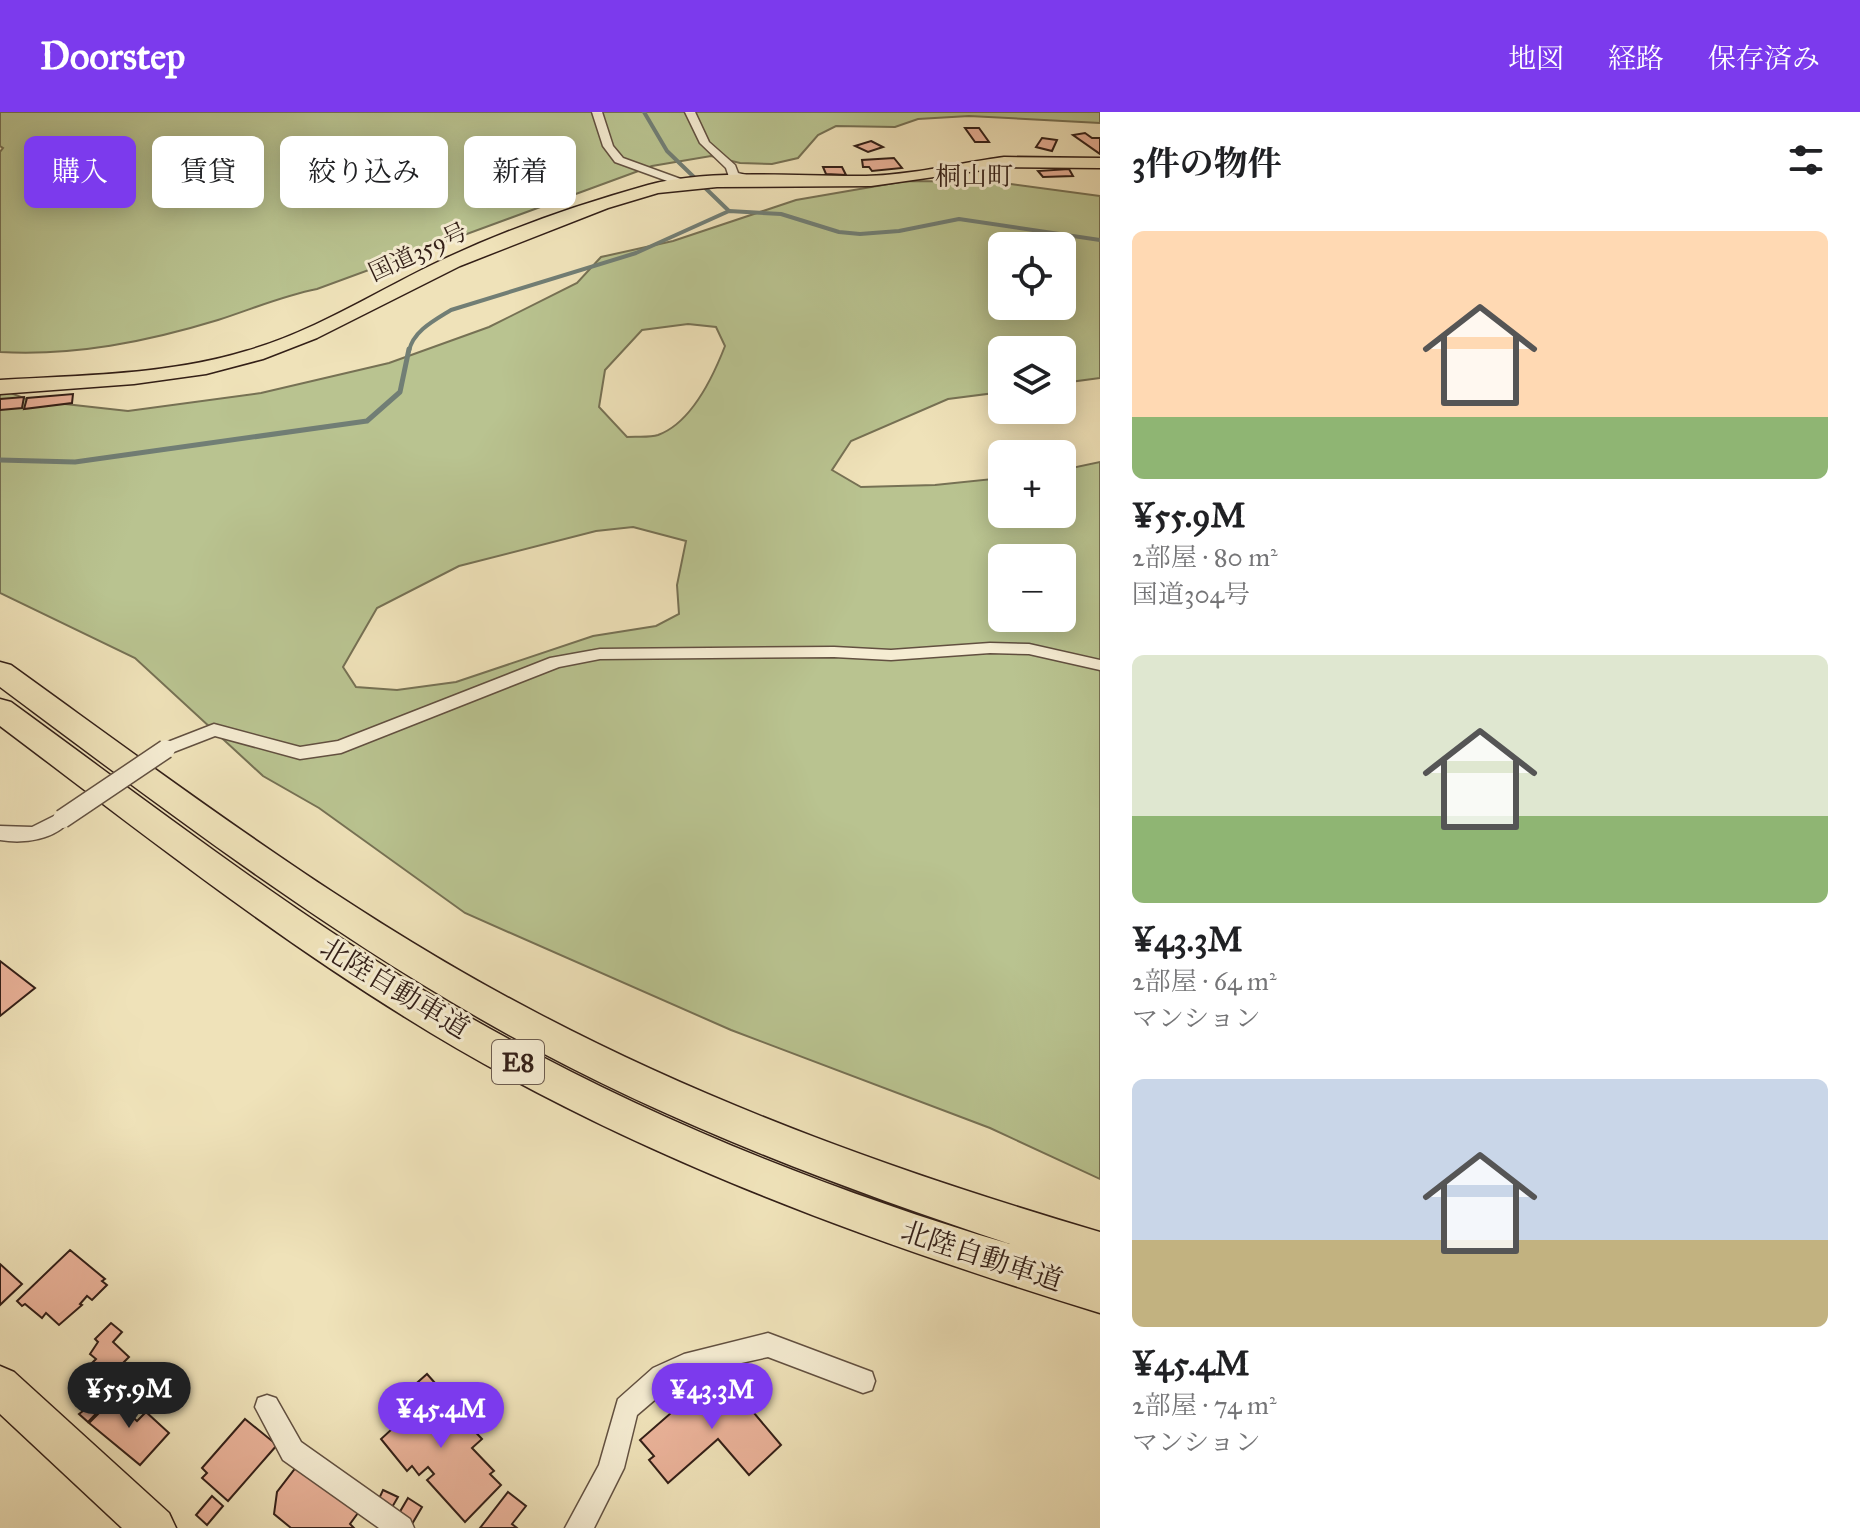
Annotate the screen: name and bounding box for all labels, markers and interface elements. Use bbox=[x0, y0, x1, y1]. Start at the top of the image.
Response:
text: Doorstep bbox=[40, 33, 185, 79]
text: 地図 bbox=[1508, 41, 1564, 76]
text: 経路 bbox=[1608, 41, 1664, 76]
text: 保存済み bbox=[1708, 41, 1820, 76]
chip: 購入 bbox=[24, 136, 136, 208]
chip: 賃貸 bbox=[152, 136, 264, 208]
chip: 絞り込み bbox=[280, 136, 448, 208]
chip: 新着 bbox=[464, 136, 576, 208]
icon: filters bbox=[1784, 138, 1828, 182]
text: 3件の物件 bbox=[1132, 143, 1282, 184]
district label: 桐山町 bbox=[935, 160, 1013, 192]
street label: 国道359号 bbox=[364, 216, 472, 288]
map controls bbox=[988, 232, 1076, 632]
button: locate bbox=[988, 232, 1076, 320]
icon: home bbox=[1408, 283, 1552, 427]
button: layers bbox=[988, 336, 1076, 424]
button: + bbox=[988, 440, 1076, 528]
text: ¥55.9M bbox=[1132, 495, 1245, 536]
text: 2部屋 · 80 m² bbox=[1132, 541, 1278, 573]
button: − bbox=[988, 544, 1076, 632]
text: 国道304号 bbox=[1132, 578, 1250, 610]
icon: home bbox=[1408, 707, 1552, 851]
text: ¥43.3M bbox=[1132, 919, 1243, 960]
street label: 北陸自動車道 bbox=[314, 930, 476, 1046]
text: 2部屋 · 64 m² bbox=[1132, 965, 1277, 997]
text: マンション bbox=[1132, 1002, 1261, 1034]
road number: E8 bbox=[492, 1040, 544, 1084]
icon: home bbox=[1408, 1131, 1552, 1275]
street label: 北陸自動車道 bbox=[897, 1213, 1067, 1299]
text: ¥45.4M bbox=[1132, 1343, 1250, 1384]
pin: ¥55.9M bbox=[64, 1362, 194, 1430]
pin: ¥43.3M bbox=[647, 1363, 777, 1431]
text: ¥55.9M bbox=[86, 1372, 172, 1404]
text: ¥43.3M bbox=[670, 1373, 754, 1405]
pin: ¥45.4M bbox=[376, 1382, 506, 1450]
text: 2部屋 · 74 m² bbox=[1132, 1389, 1276, 1421]
text: ¥45.4M bbox=[396, 1392, 486, 1424]
text: マンション bbox=[1132, 1426, 1261, 1458]

